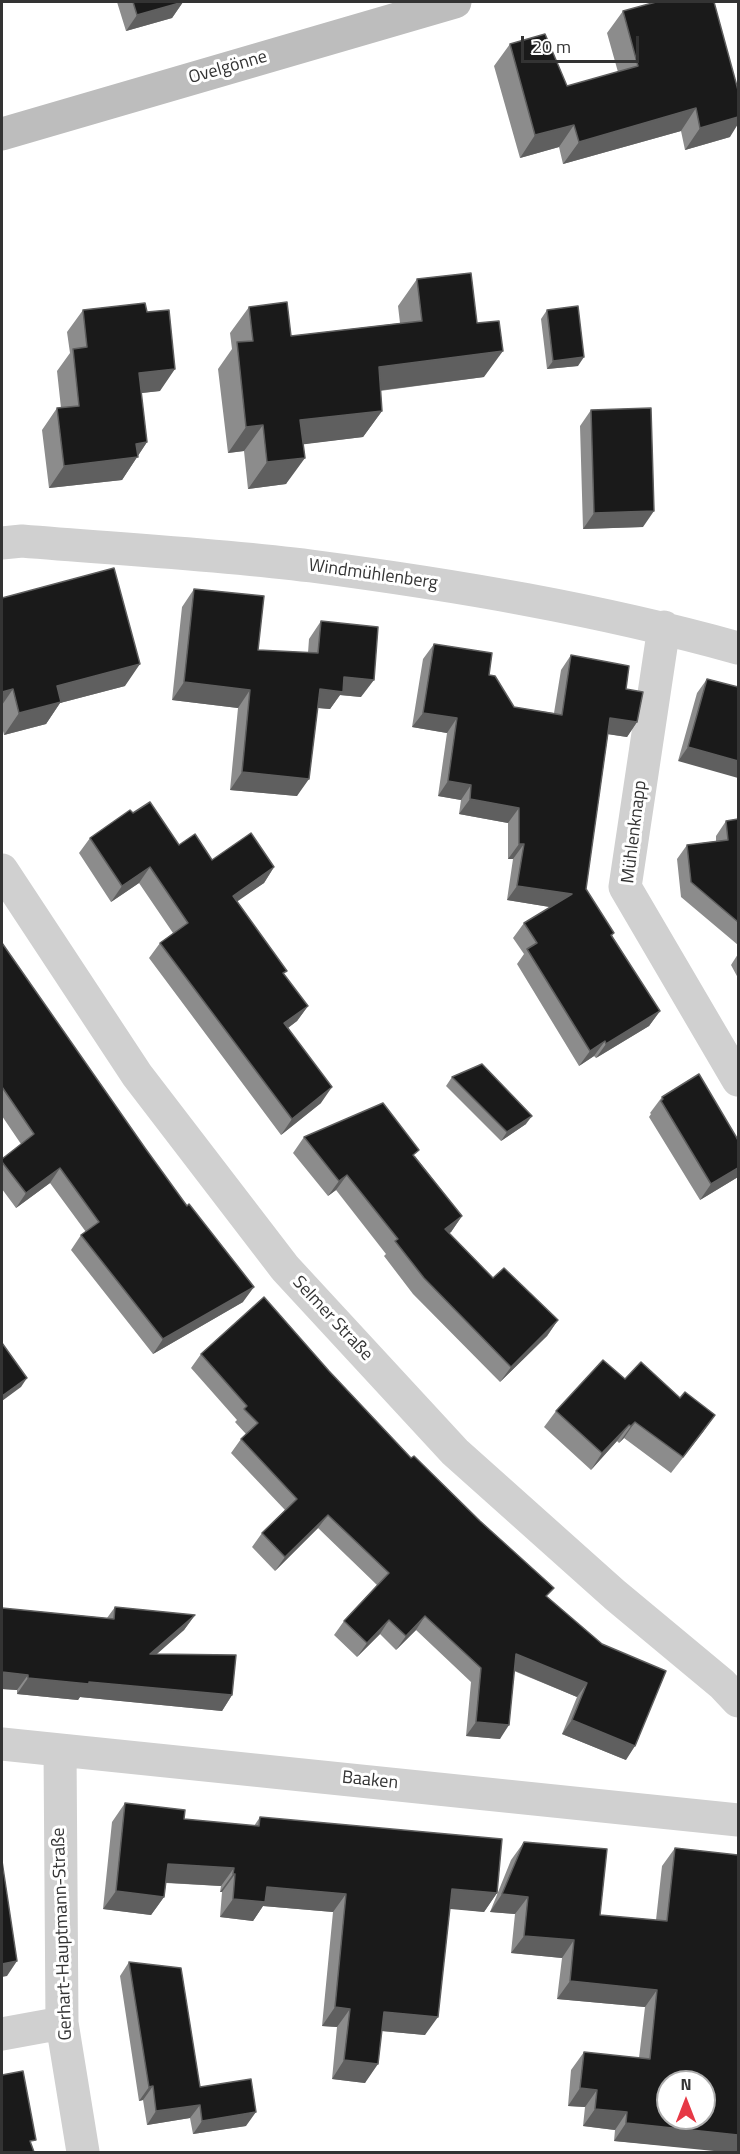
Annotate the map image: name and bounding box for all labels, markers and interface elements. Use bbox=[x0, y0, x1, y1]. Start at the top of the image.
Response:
scale bar bbox=[524, 24, 642, 62]
text: 20 m bbox=[532, 33, 571, 60]
street label: Ovelgönne bbox=[186, 46, 270, 90]
street label: Windmühlenberg bbox=[307, 555, 439, 595]
street label: Mühlenknapp bbox=[618, 779, 652, 885]
street label: Selmer Straße bbox=[287, 1272, 377, 1366]
street label: Baaken bbox=[341, 1767, 399, 1795]
street label: Gerhart-Hauptmann-Straße bbox=[48, 1827, 78, 2041]
north arrow bbox=[656, 2070, 716, 2130]
text: N bbox=[680, 2072, 692, 2096]

